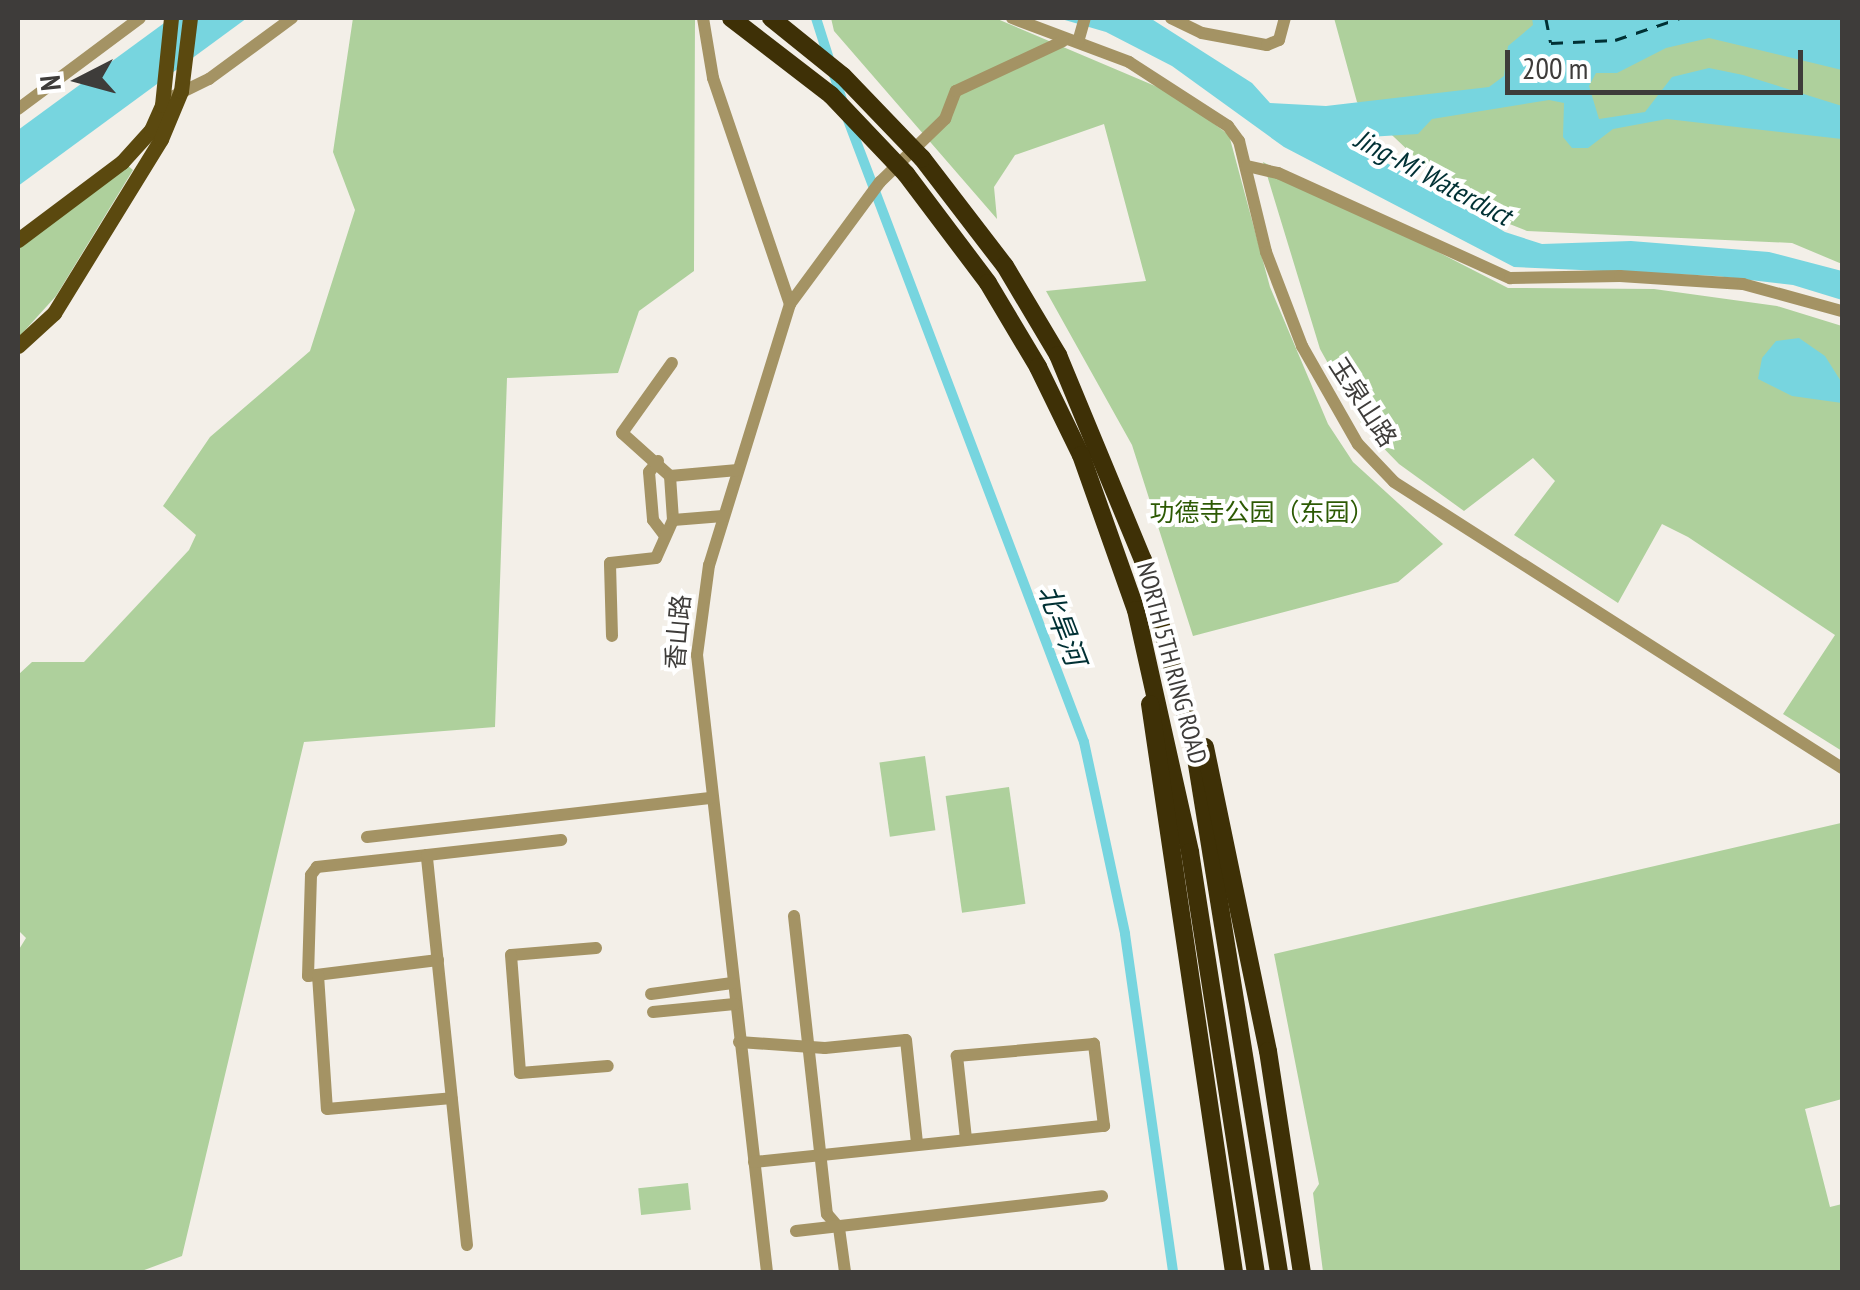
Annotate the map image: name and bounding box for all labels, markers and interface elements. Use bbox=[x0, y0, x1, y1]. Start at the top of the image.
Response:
north arrow bbox=[30, 30, 130, 130]
scale bar bbox=[1510, 30, 1808, 92]
text: 200 m bbox=[1522, 48, 1588, 87]
text: N bbox=[30, 74, 69, 93]
water label: Jing-Mi Waterduct bbox=[1349, 122, 1517, 232]
street label: 玉泉山路 bbox=[1323, 352, 1403, 452]
park label: 功德寺公园（东园） bbox=[1150, 497, 1374, 527]
street label: NORTH 5TH RING ROAD bbox=[1131, 559, 1213, 767]
water label: 北旱河 bbox=[1031, 580, 1093, 670]
street label: 香山路 bbox=[660, 593, 696, 671]

